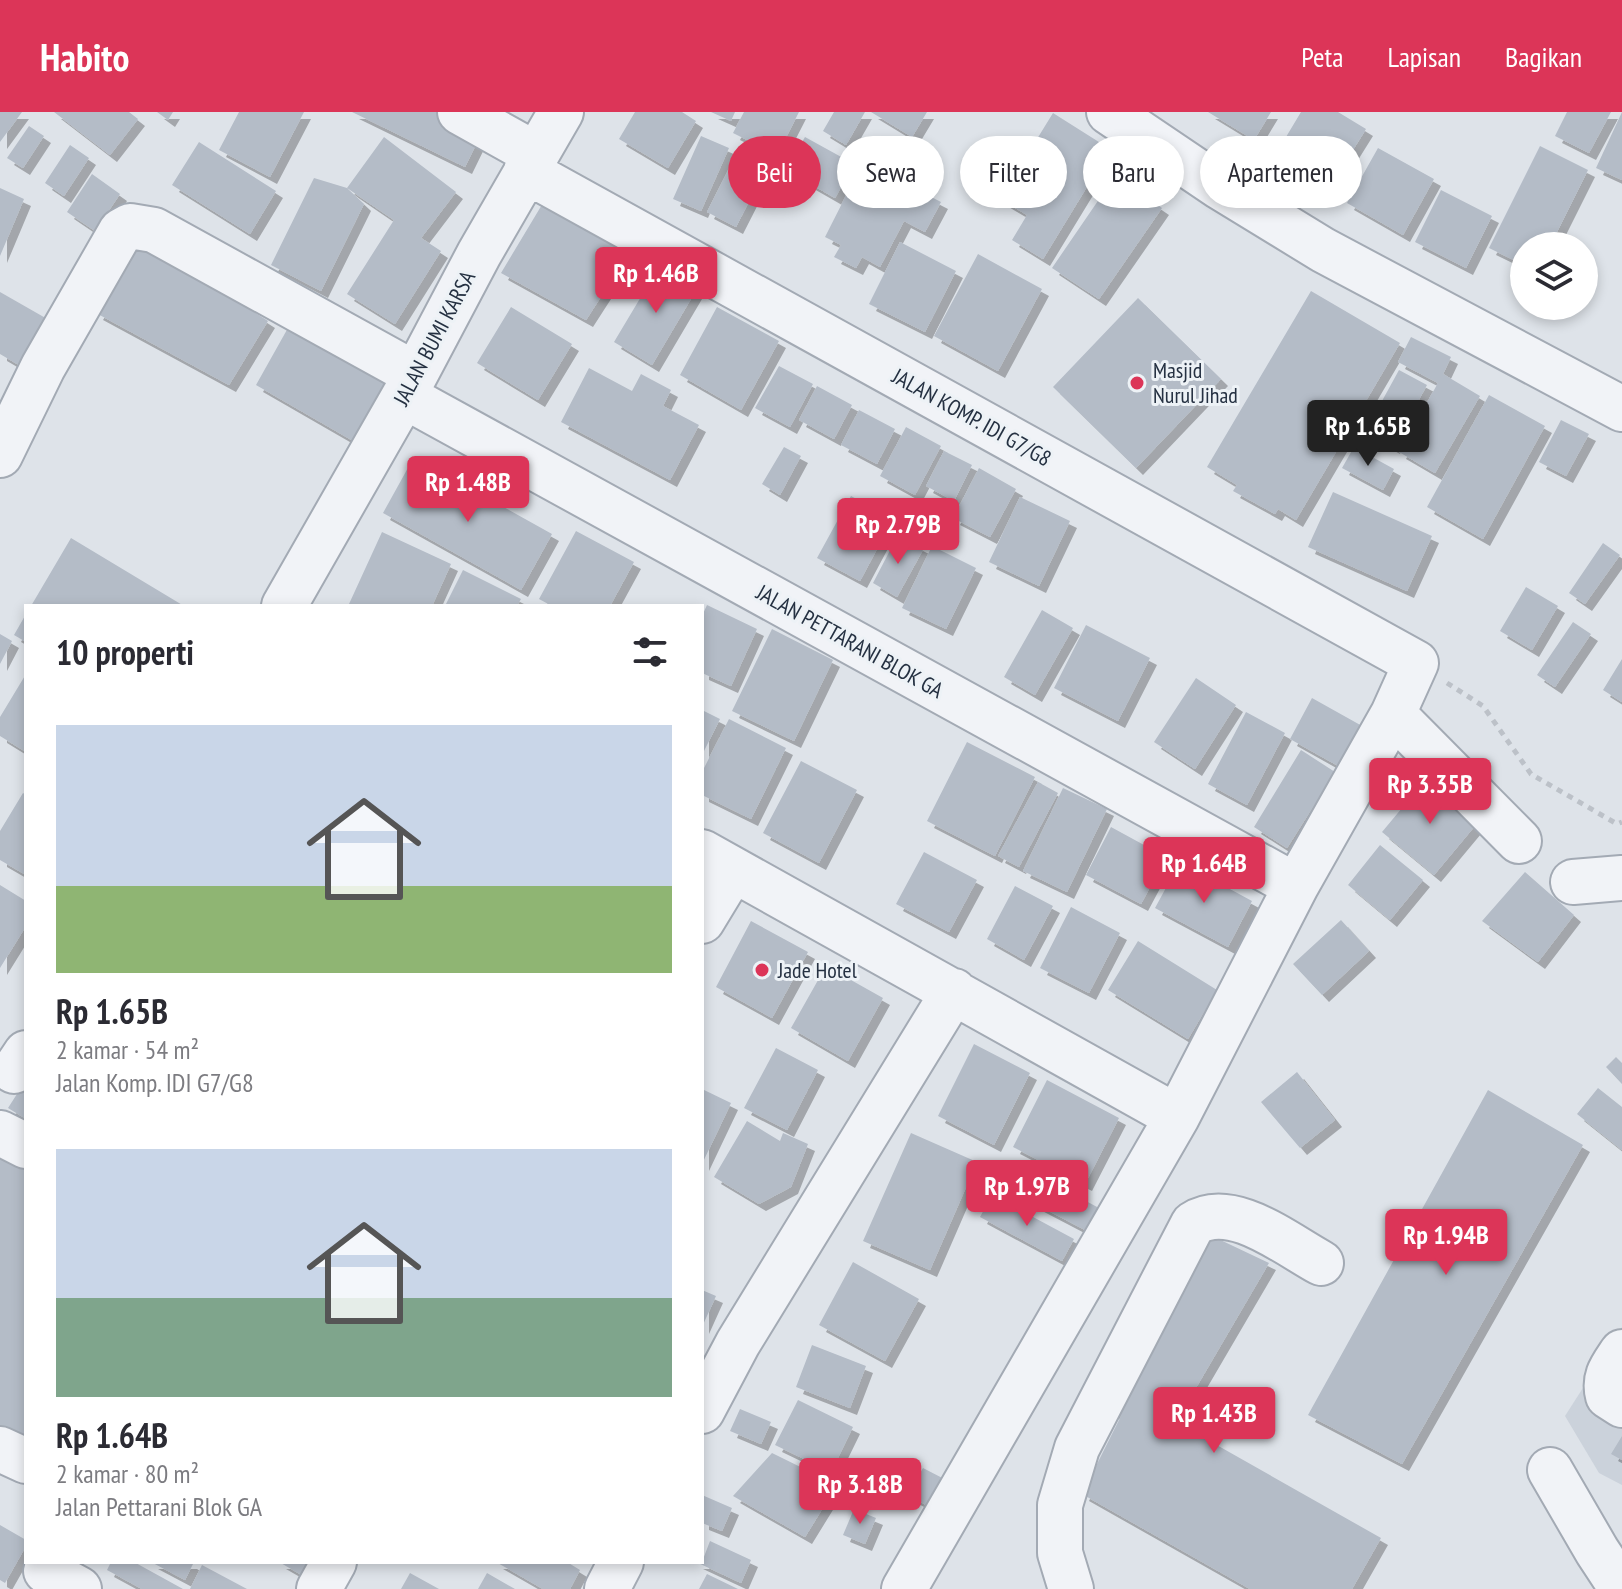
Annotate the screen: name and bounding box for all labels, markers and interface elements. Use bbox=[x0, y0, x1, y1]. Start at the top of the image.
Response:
text: Habito bbox=[40, 32, 129, 81]
text: Peta bbox=[1301, 38, 1343, 75]
text: Lapisan bbox=[1387, 38, 1461, 75]
text: Bagikan bbox=[1505, 38, 1582, 75]
chip: Beli bbox=[728, 136, 821, 208]
chip: Sewa bbox=[837, 136, 944, 208]
chip: Filter bbox=[960, 136, 1067, 208]
chip: Baru bbox=[1083, 136, 1184, 208]
chip: Apartemen bbox=[1200, 136, 1362, 208]
map controls bbox=[1510, 232, 1598, 320]
button: layers bbox=[1510, 232, 1598, 320]
pin: Rp 1.46B bbox=[573, 247, 739, 315]
text: Rp 1.46B bbox=[613, 256, 699, 289]
street label: JALAN BUMI KARSA bbox=[386, 265, 482, 411]
place label: Masjid Nurul Jihad bbox=[1153, 356, 1238, 409]
street label: JALAN KOMP. IDI G7/G8 bbox=[887, 361, 1056, 472]
marker: Masjid Nurul Jihad bbox=[1128, 374, 1146, 392]
pin: Rp 1.65B bbox=[1285, 400, 1451, 468]
text: Rp 1.65B bbox=[1325, 409, 1411, 442]
pin: Rp 1.48B bbox=[385, 456, 551, 524]
text: Rp 1.48B bbox=[425, 465, 511, 498]
pin: Rp 2.79B bbox=[815, 498, 981, 566]
text: Rp 2.79B bbox=[855, 507, 941, 540]
street label: JALAN PETTARANI BLOK GA bbox=[751, 578, 949, 704]
text: 10 properti bbox=[56, 630, 194, 674]
icon: filters bbox=[628, 630, 672, 674]
pin: Rp 3.35B bbox=[1347, 758, 1513, 826]
text: Rp 3.35B bbox=[1387, 767, 1473, 800]
icon: home bbox=[292, 777, 436, 921]
pin: Rp 1.64B bbox=[1121, 837, 1287, 905]
text: Rp 1.64B bbox=[1161, 846, 1247, 879]
place label: Jade Hotel bbox=[777, 956, 858, 984]
marker: Jade Hotel bbox=[753, 961, 771, 979]
text: Rp 1.65B bbox=[56, 989, 168, 1033]
text: 2 kamar · 54 m² bbox=[56, 1033, 199, 1066]
text: Jalan Komp. IDI G7/G8 bbox=[56, 1066, 254, 1099]
pin: Rp 1.97B bbox=[944, 1160, 1110, 1228]
text: Rp 1.97B bbox=[984, 1169, 1070, 1202]
icon: home bbox=[292, 1201, 436, 1345]
pin: Rp 1.94B bbox=[1363, 1209, 1529, 1277]
text: Rp 1.94B bbox=[1403, 1218, 1489, 1251]
pin: Rp 1.43B bbox=[1131, 1387, 1297, 1455]
text: Rp 1.43B bbox=[1171, 1396, 1257, 1429]
text: Rp 1.64B bbox=[56, 1413, 168, 1457]
text: 2 kamar · 80 m² bbox=[56, 1457, 199, 1490]
pin: Rp 3.18B bbox=[777, 1458, 943, 1526]
text: Rp 3.18B bbox=[817, 1467, 903, 1500]
text: Jalan Pettarani Blok GA bbox=[56, 1490, 262, 1523]

